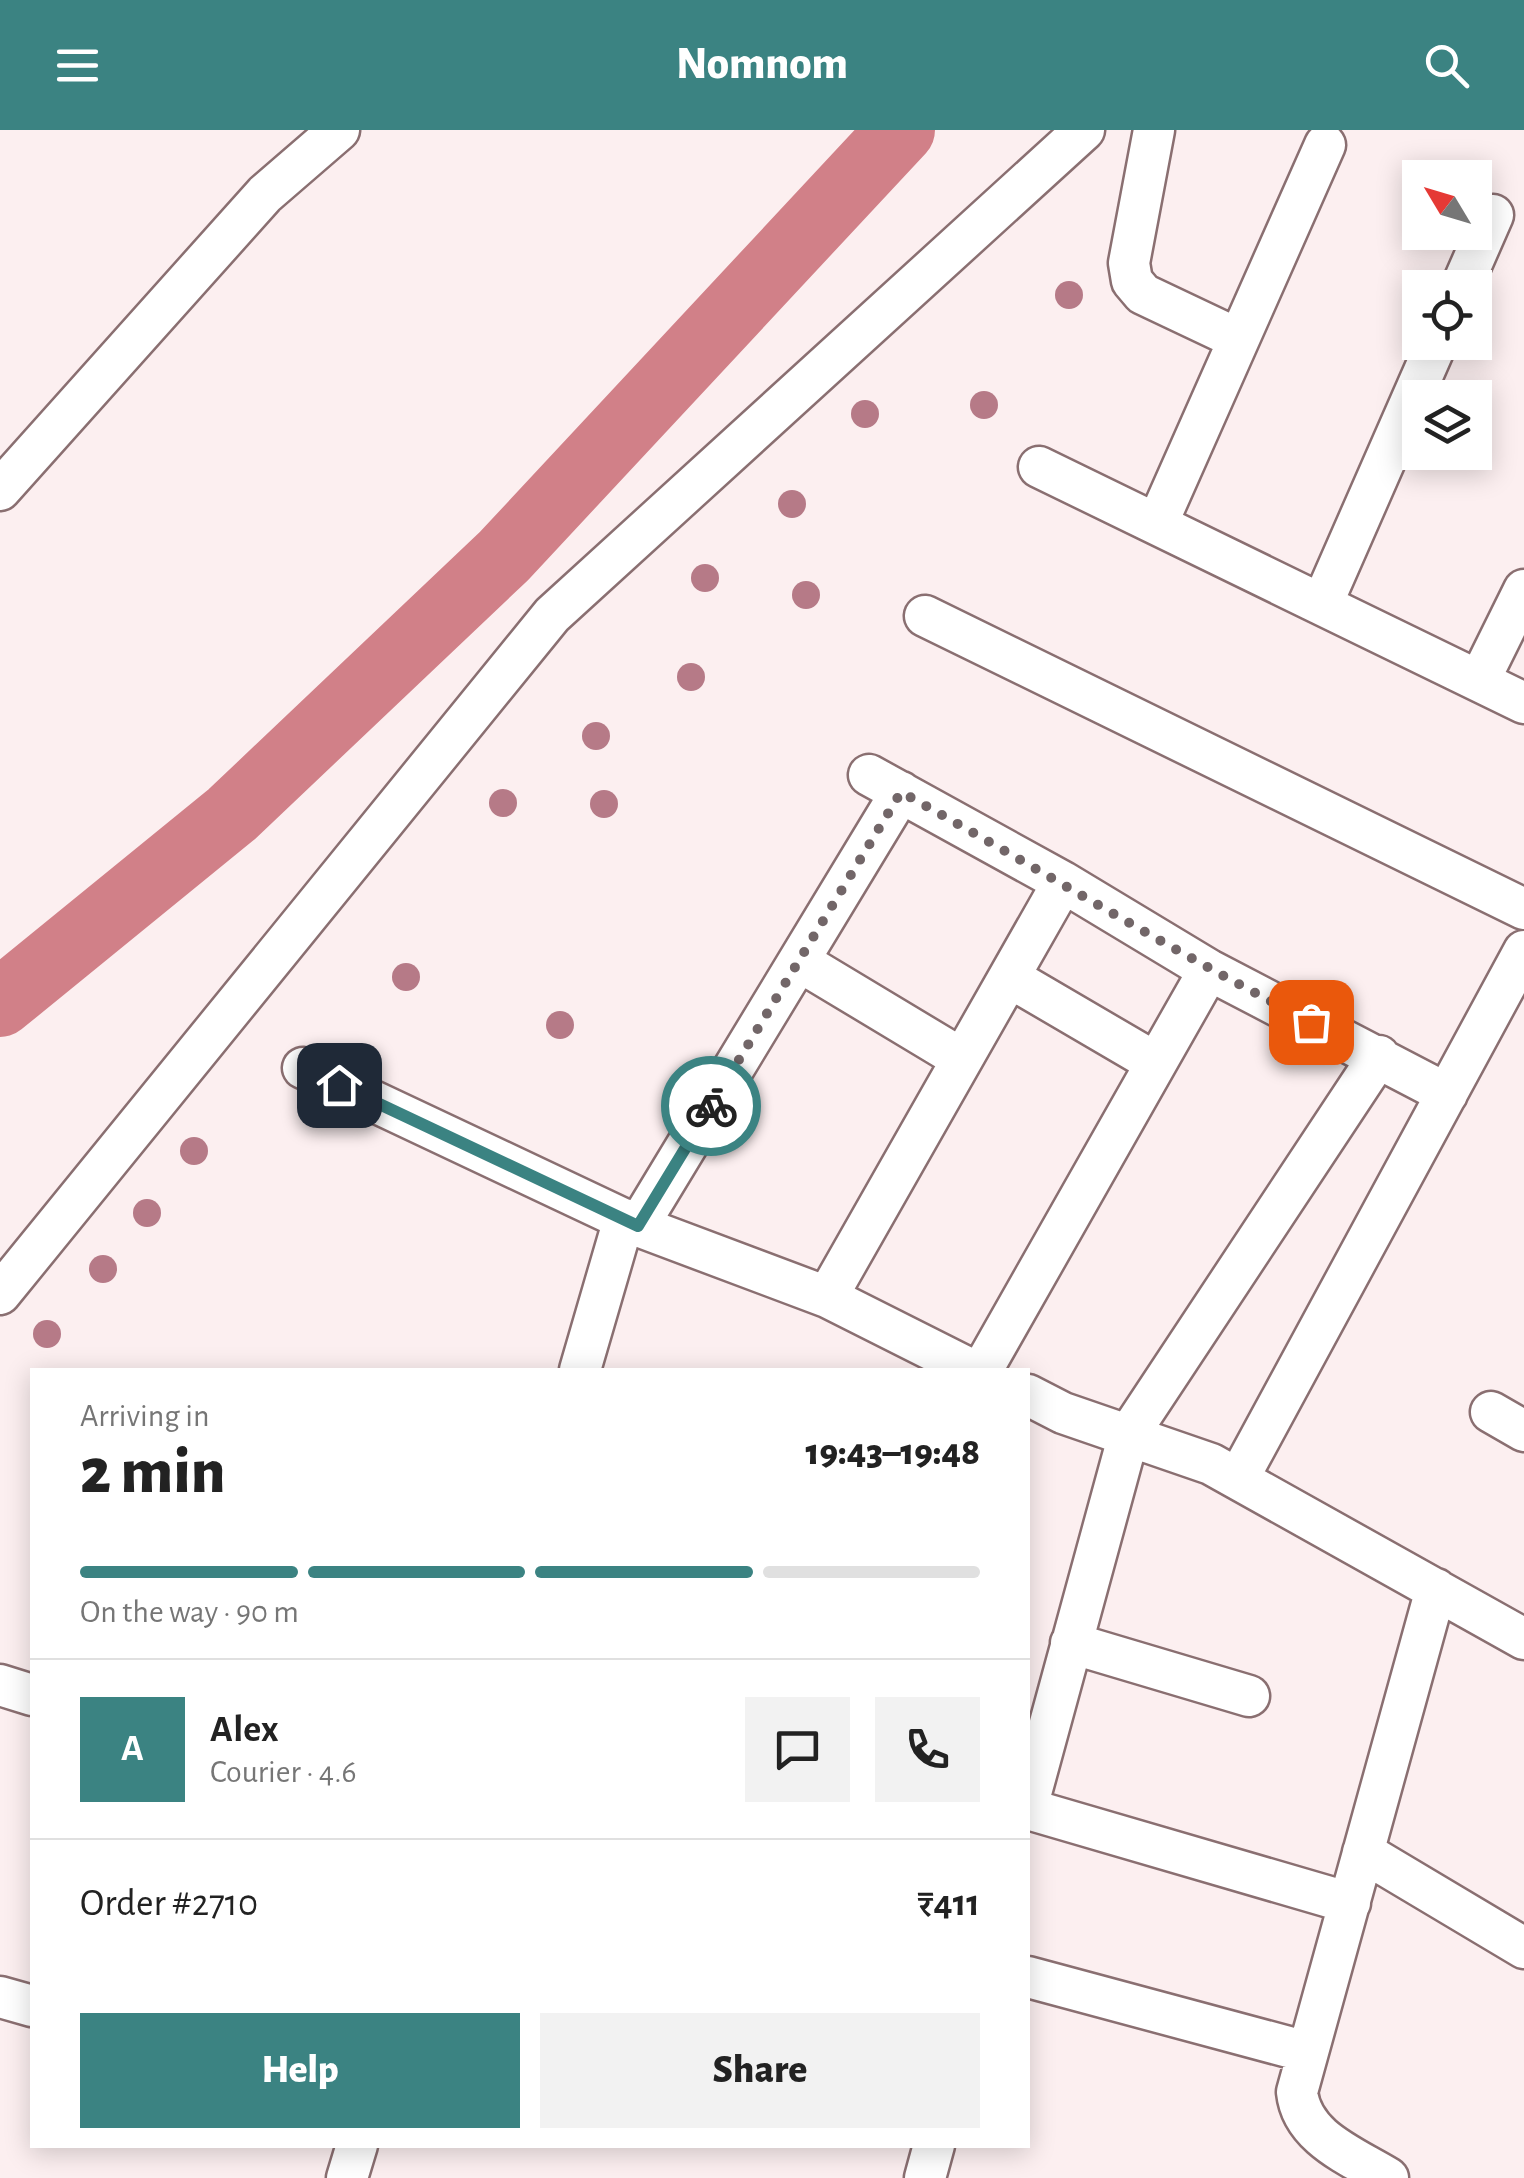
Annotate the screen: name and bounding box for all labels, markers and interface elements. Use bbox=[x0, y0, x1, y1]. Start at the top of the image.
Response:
icon: menu bbox=[50, 38, 105, 93]
icon: search bbox=[1419, 38, 1474, 93]
text: Nomnom bbox=[676, 42, 848, 87]
north arrow bbox=[1402, 160, 1492, 250]
map controls bbox=[1402, 160, 1492, 470]
button: locate bbox=[1402, 270, 1492, 360]
button: layers bbox=[1402, 380, 1492, 470]
pin bbox=[1269, 980, 1354, 1065]
icon: bag bbox=[1284, 995, 1339, 1050]
pin bbox=[297, 1043, 382, 1128]
courier bbox=[661, 1056, 761, 1156]
icon: home bbox=[312, 1058, 367, 1113]
icon: bike bbox=[684, 1079, 739, 1134]
text: Arriving in bbox=[80, 1400, 209, 1432]
text: 19:43–19:48 bbox=[805, 1434, 980, 1472]
text: 2 min bbox=[80, 1440, 226, 1505]
text: On the way · 90 m bbox=[80, 1596, 299, 1628]
button: chat bbox=[745, 1697, 850, 1802]
button: phone bbox=[875, 1697, 980, 1802]
text: Alex bbox=[210, 1711, 279, 1749]
text: A bbox=[121, 1730, 144, 1768]
text: Courier · 4.6 bbox=[210, 1756, 357, 1788]
text: Order #2710 bbox=[80, 1885, 258, 1923]
text: ₹411 bbox=[918, 1885, 980, 1923]
button: Help bbox=[80, 2013, 520, 2128]
button: Share bbox=[540, 2013, 980, 2128]

